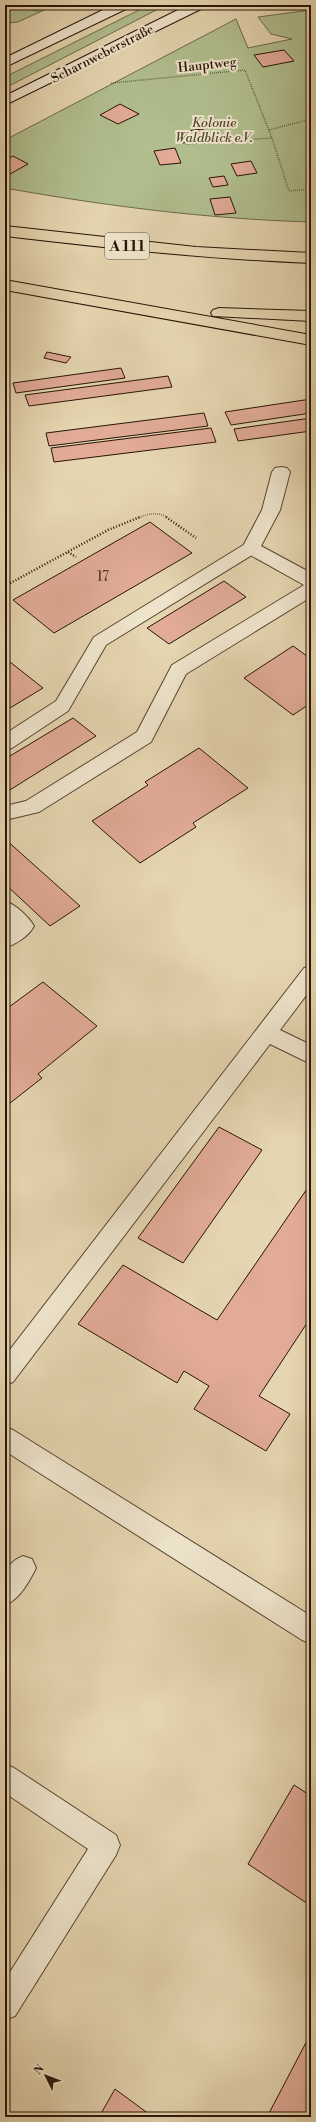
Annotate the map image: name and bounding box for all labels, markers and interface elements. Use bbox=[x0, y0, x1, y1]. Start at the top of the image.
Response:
street label: Scharnweberstraße bbox=[48, 21, 157, 87]
street label: Hauptweg bbox=[177, 54, 237, 76]
park label: Kolonie Waldblick e.V. bbox=[175, 115, 253, 146]
road number: A 111 bbox=[105, 233, 149, 259]
house number: 17 bbox=[97, 568, 109, 586]
north arrow bbox=[26, 2056, 66, 2096]
text: N bbox=[31, 2062, 48, 2078]

